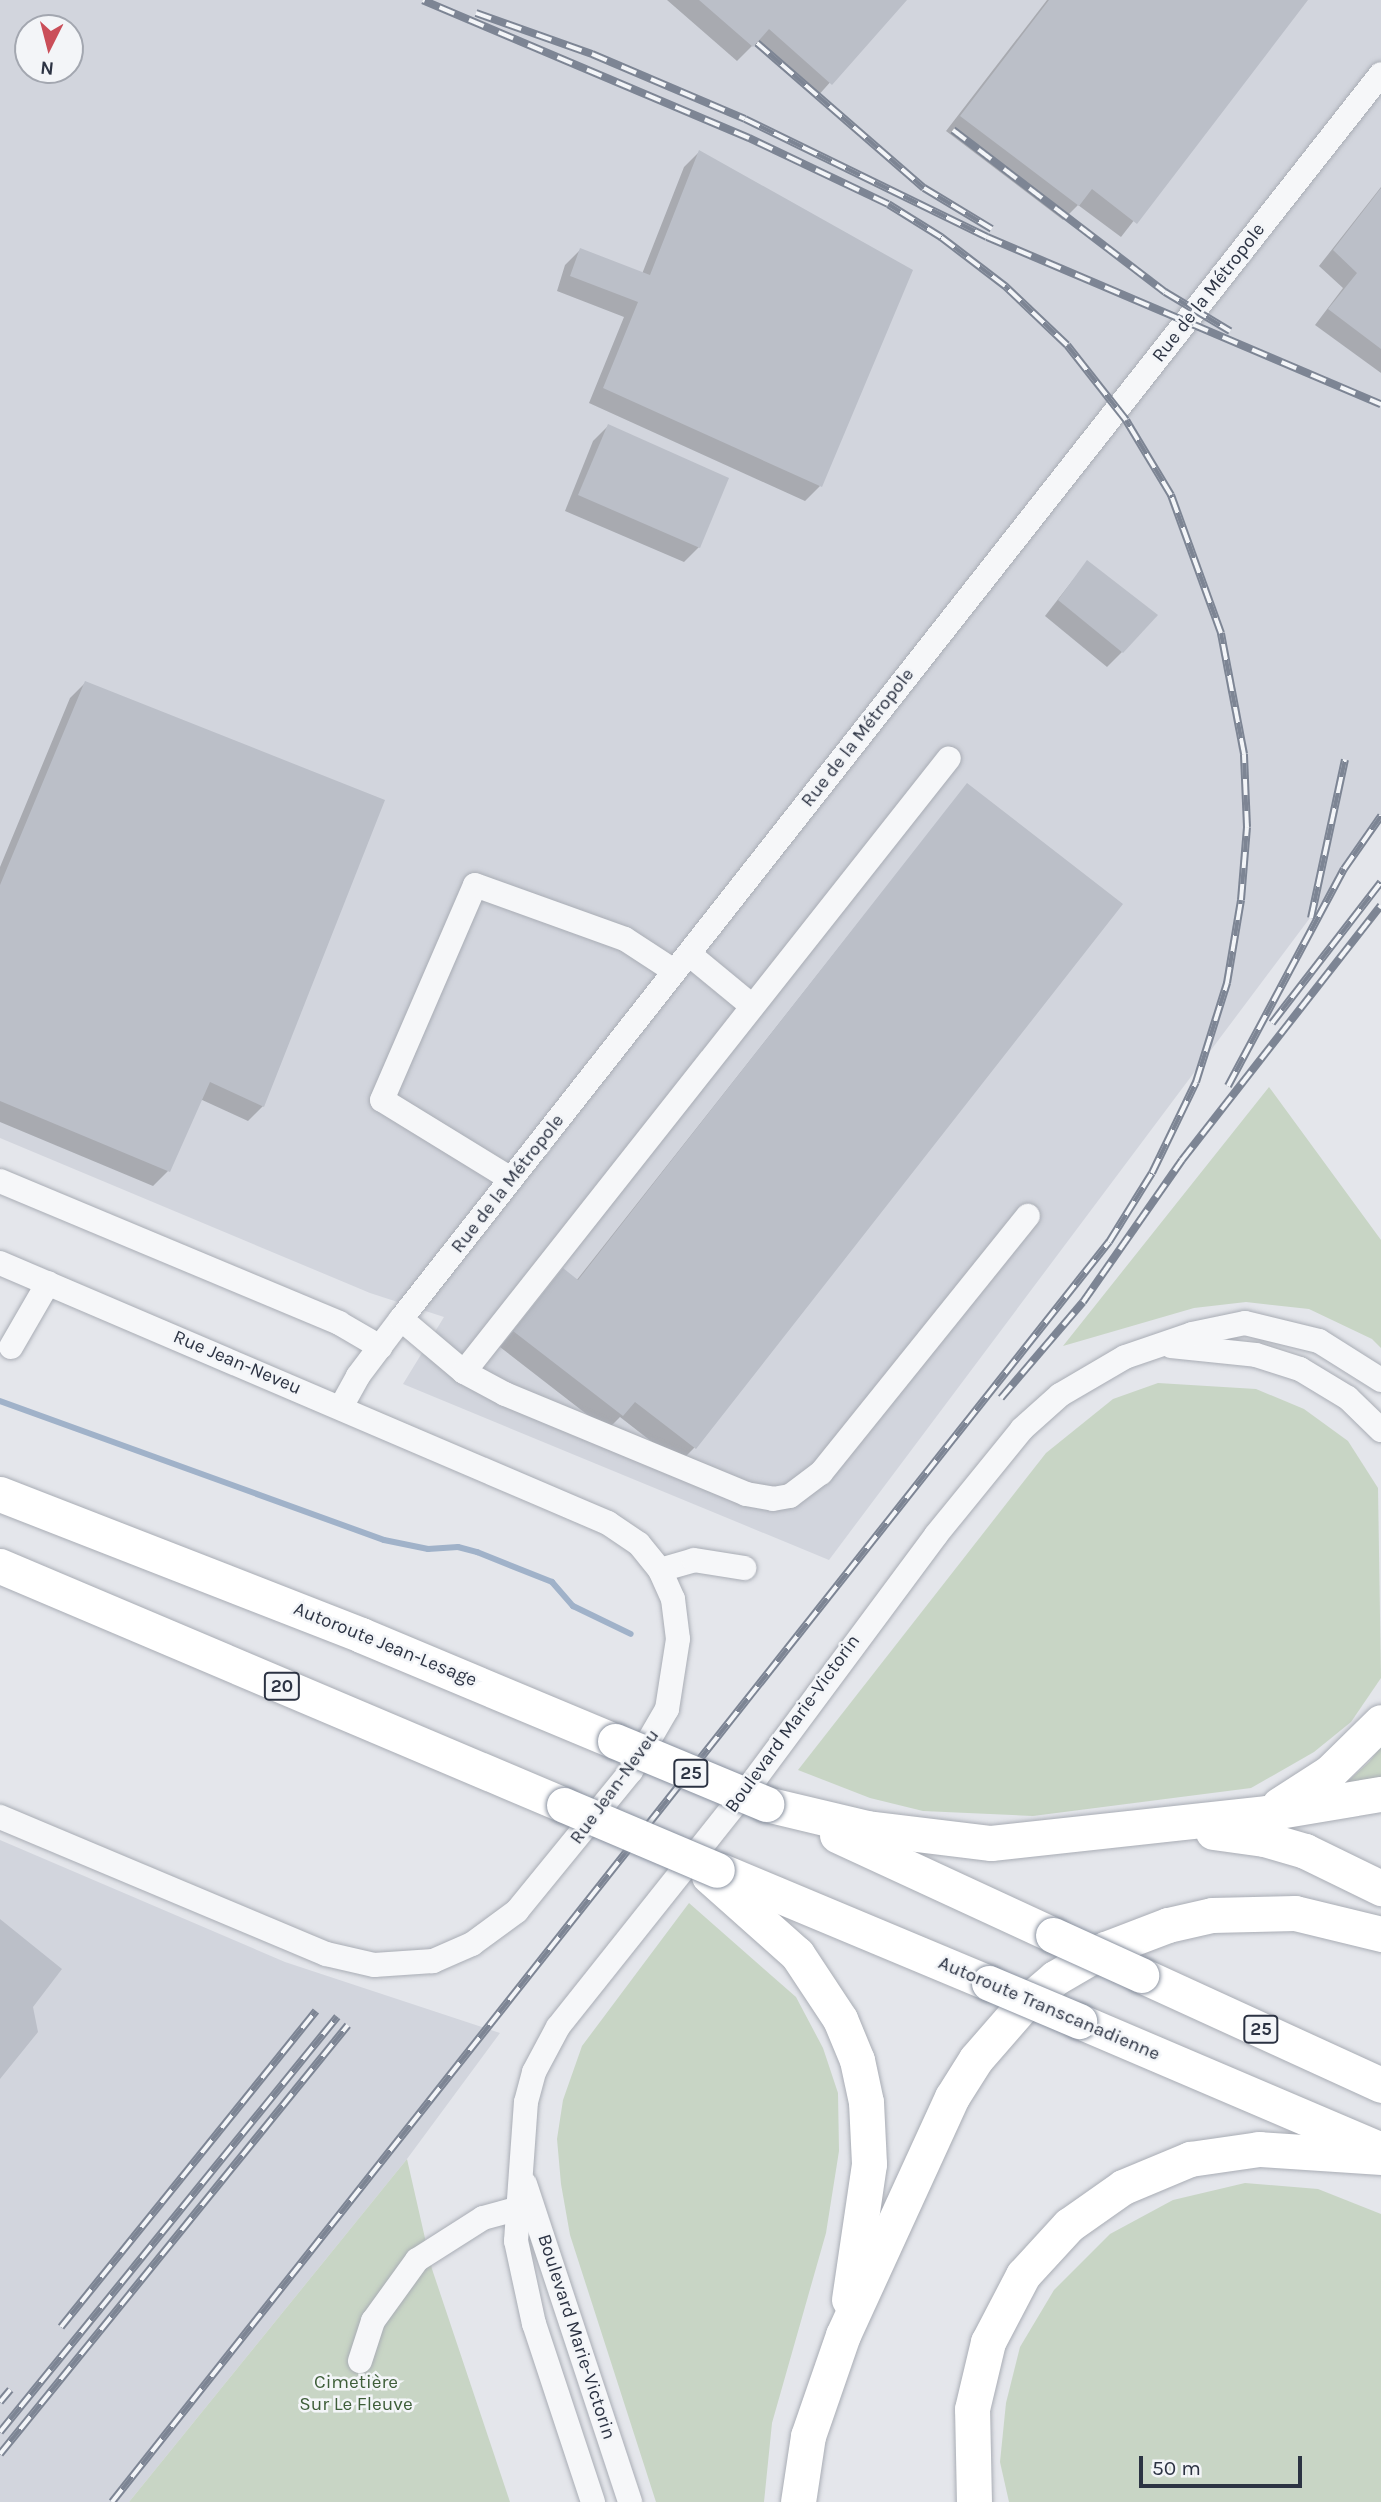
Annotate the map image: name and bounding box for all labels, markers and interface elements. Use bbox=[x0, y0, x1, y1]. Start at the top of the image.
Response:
north arrow bbox=[14, 14, 84, 84]
text: N bbox=[39, 56, 55, 80]
street label: Rue de la Métropole bbox=[1148, 219, 1270, 367]
street label: Rue de la Métropole bbox=[797, 664, 919, 812]
street label: Rue de la Métropole bbox=[447, 1110, 569, 1258]
street label: Rue Jean-Neveu bbox=[170, 1326, 304, 1400]
street label: Autoroute Jean-Lesage bbox=[290, 1598, 480, 1692]
street label: Boulevard Marie-Victorin bbox=[721, 1631, 865, 1817]
road number: 20 bbox=[263, 1672, 301, 1700]
street label: Rue Jean-Neveu bbox=[566, 1725, 664, 1849]
road number: 25 bbox=[672, 1758, 710, 1788]
street label: Autoroute Transcanadienne bbox=[935, 1952, 1163, 2066]
road number: 25 bbox=[1242, 2014, 1280, 2043]
street label: Boulevard Marie-Victorin bbox=[532, 2231, 620, 2443]
park label: Cimetière Sur Le Fleuve bbox=[299, 2372, 413, 2416]
scale bar bbox=[1143, 2442, 1306, 2486]
text: 50 m bbox=[1152, 2456, 1201, 2480]

